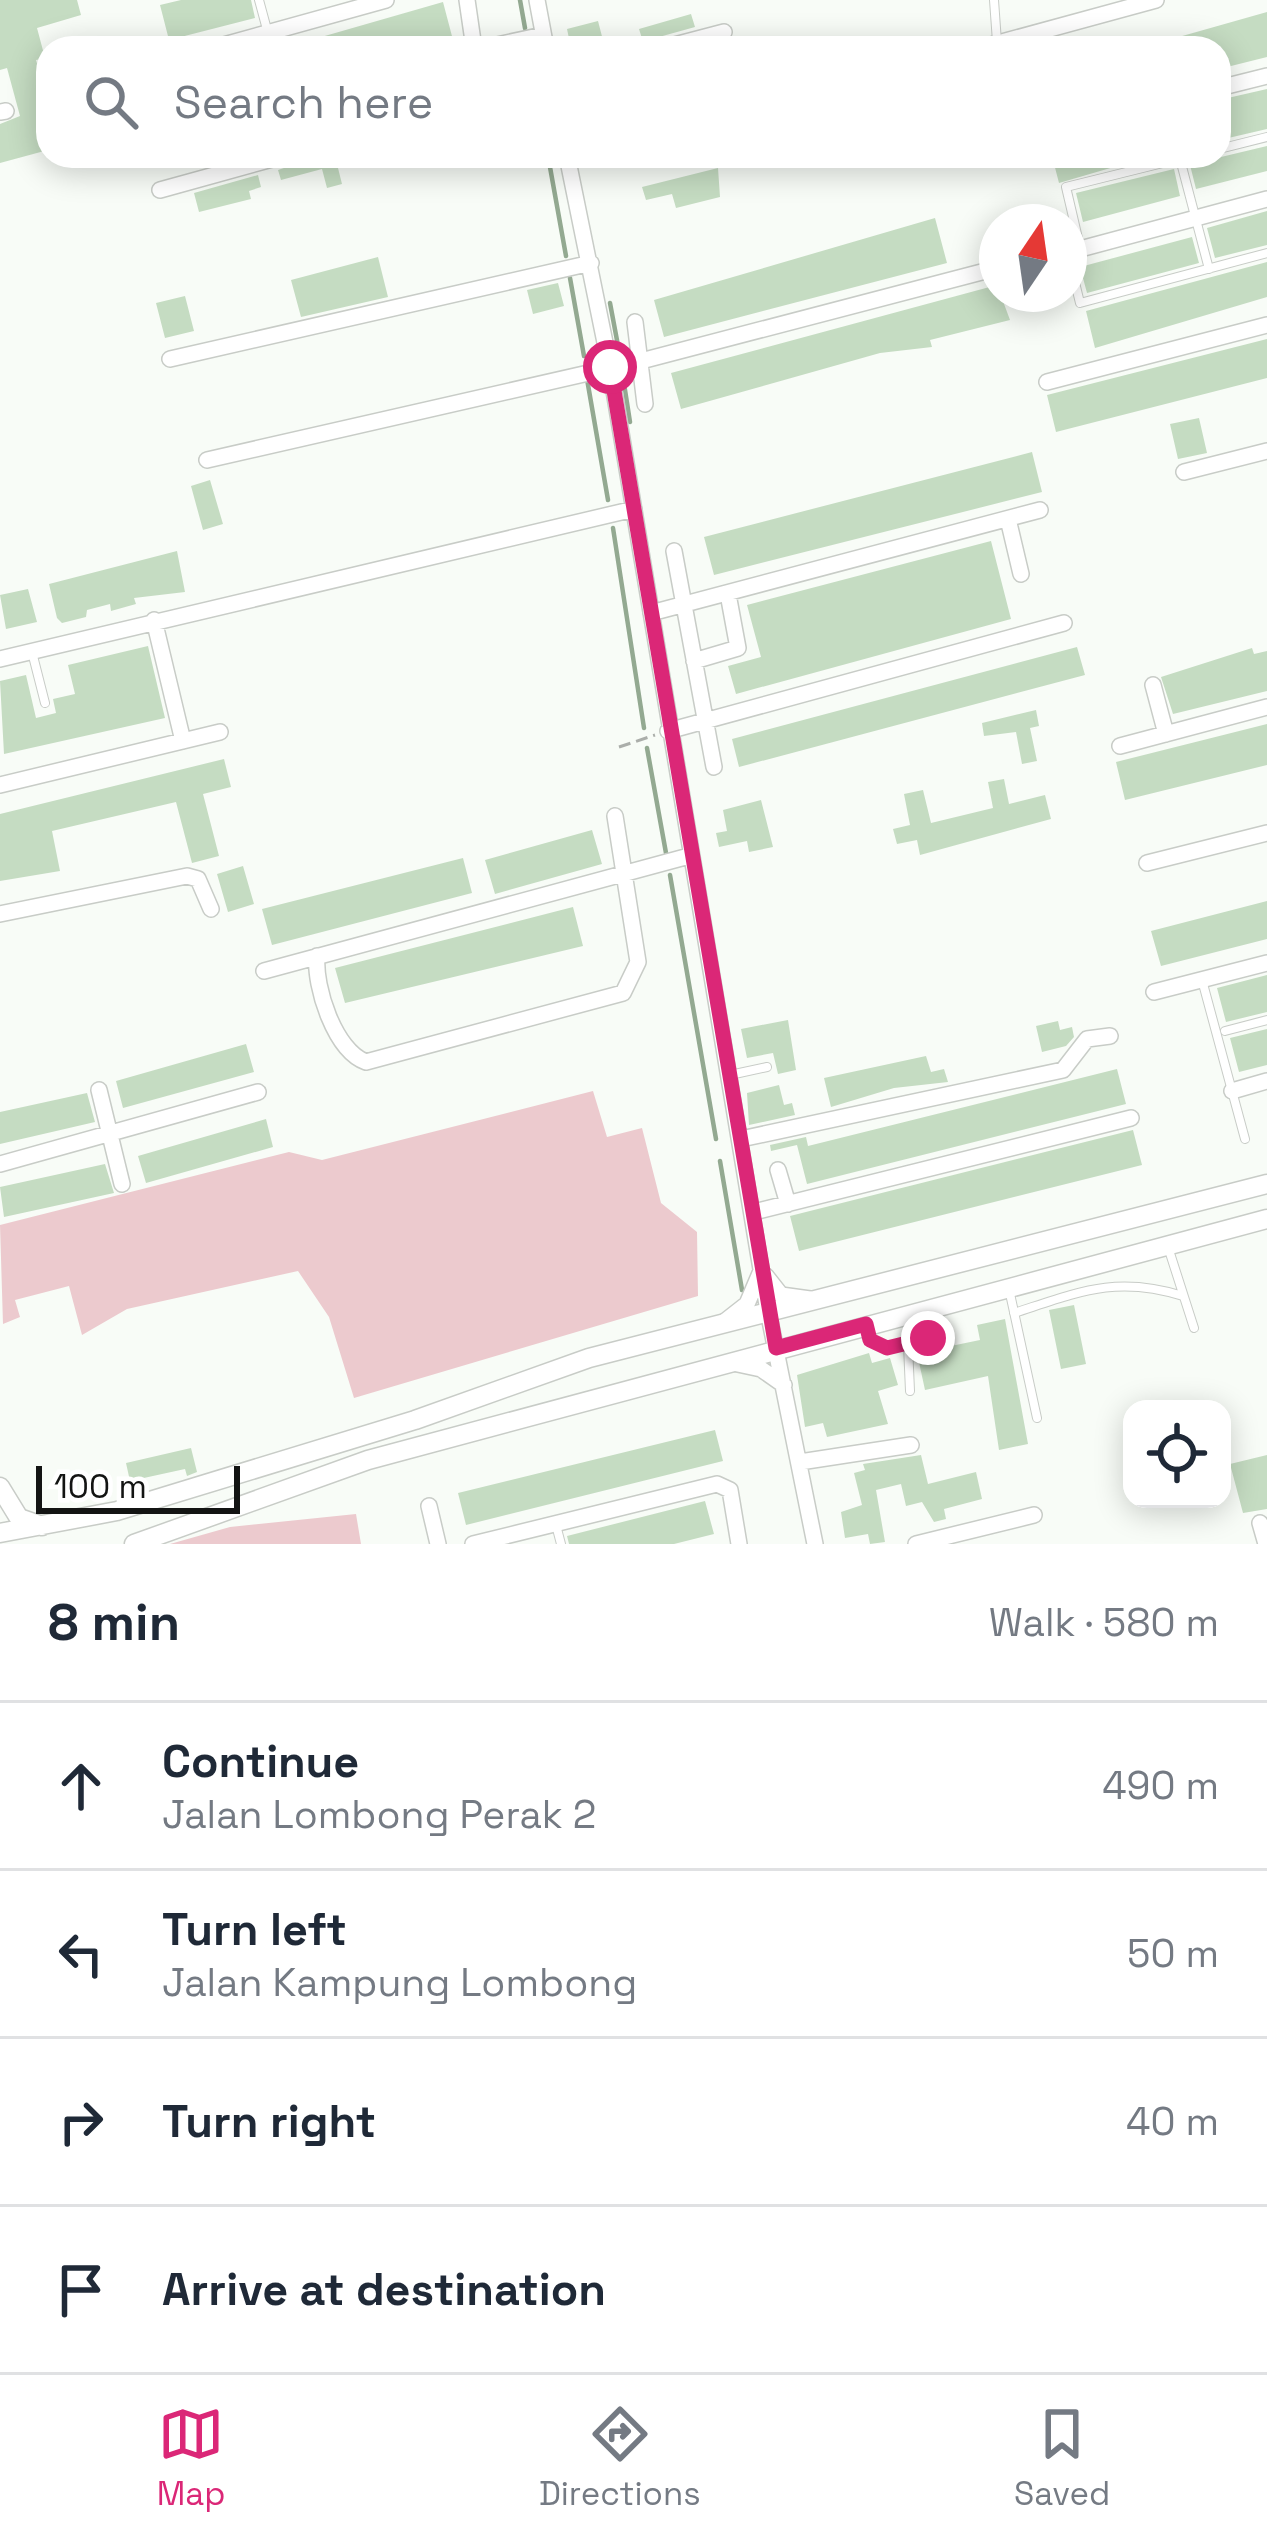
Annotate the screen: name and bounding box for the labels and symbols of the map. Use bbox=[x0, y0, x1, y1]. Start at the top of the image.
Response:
north arrow bbox=[979, 204, 1087, 312]
route start bbox=[583, 340, 637, 394]
route end bbox=[901, 1311, 955, 1365]
scale bar bbox=[36, 1460, 240, 1513]

